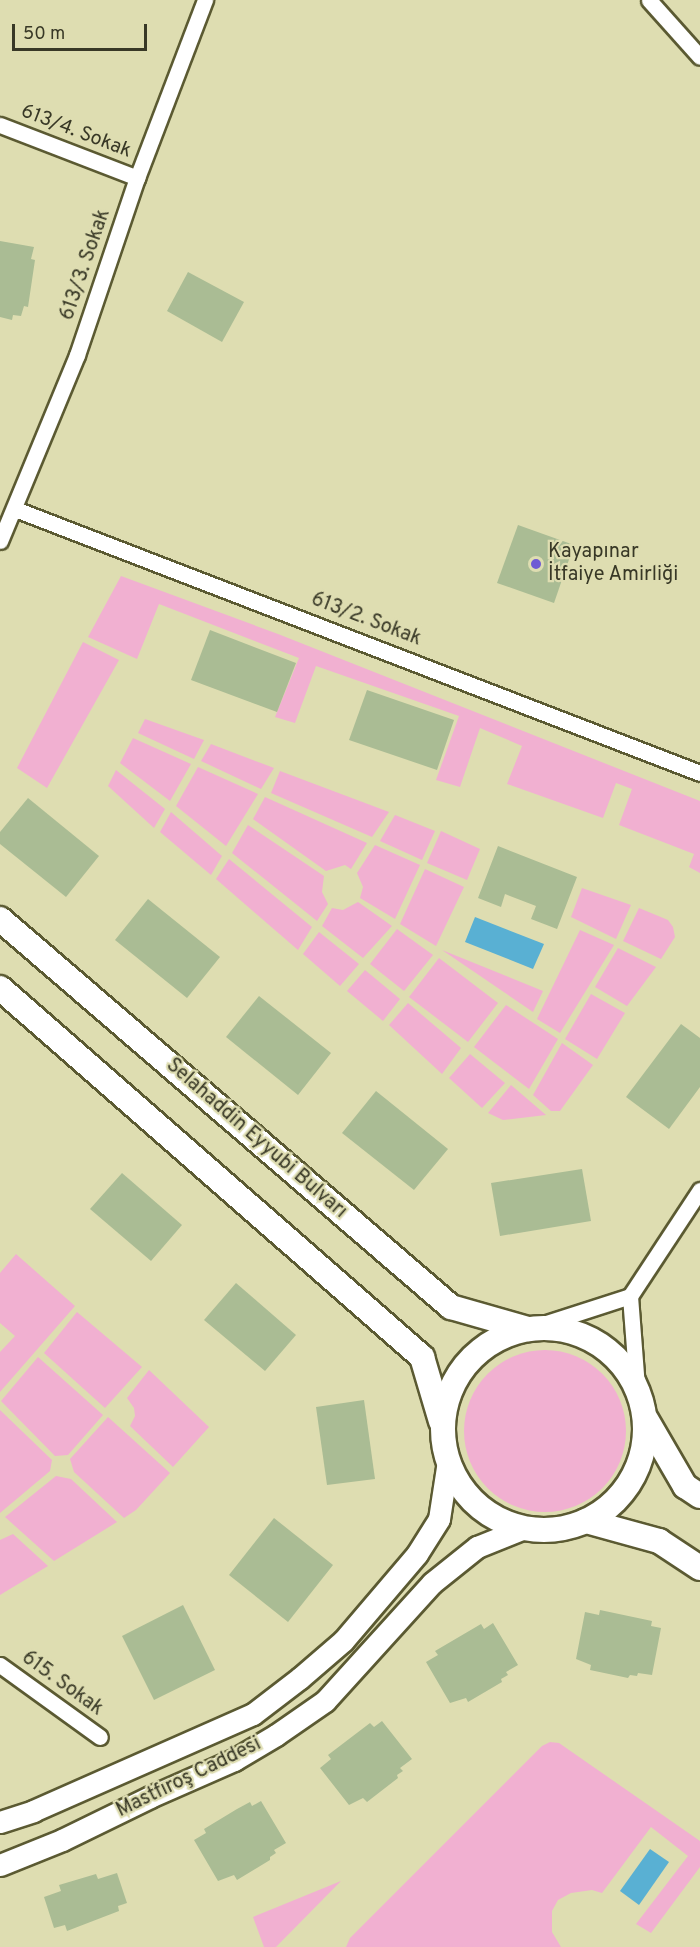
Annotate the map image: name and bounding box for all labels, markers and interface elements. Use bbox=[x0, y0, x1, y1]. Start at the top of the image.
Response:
scale bar bbox=[15, 12, 150, 50]
text: 50 m bbox=[23, 23, 65, 46]
street label: 613/4. Sokak bbox=[17, 100, 135, 164]
street label: 613/3. Sokak bbox=[56, 206, 116, 324]
place label: Kayapınar İtfaiye Amirliği bbox=[548, 540, 679, 587]
marker: Kayapınar İtfaiye Amirliği bbox=[529, 557, 543, 571]
street label: 613/2. Sokak bbox=[307, 588, 425, 652]
street label: Selahaddin Eyyubi Bulvarı bbox=[161, 1054, 351, 1224]
street label: 615. Sokak bbox=[16, 1646, 108, 1722]
street label: Mastfıroş Caddesi bbox=[113, 1733, 265, 1823]

